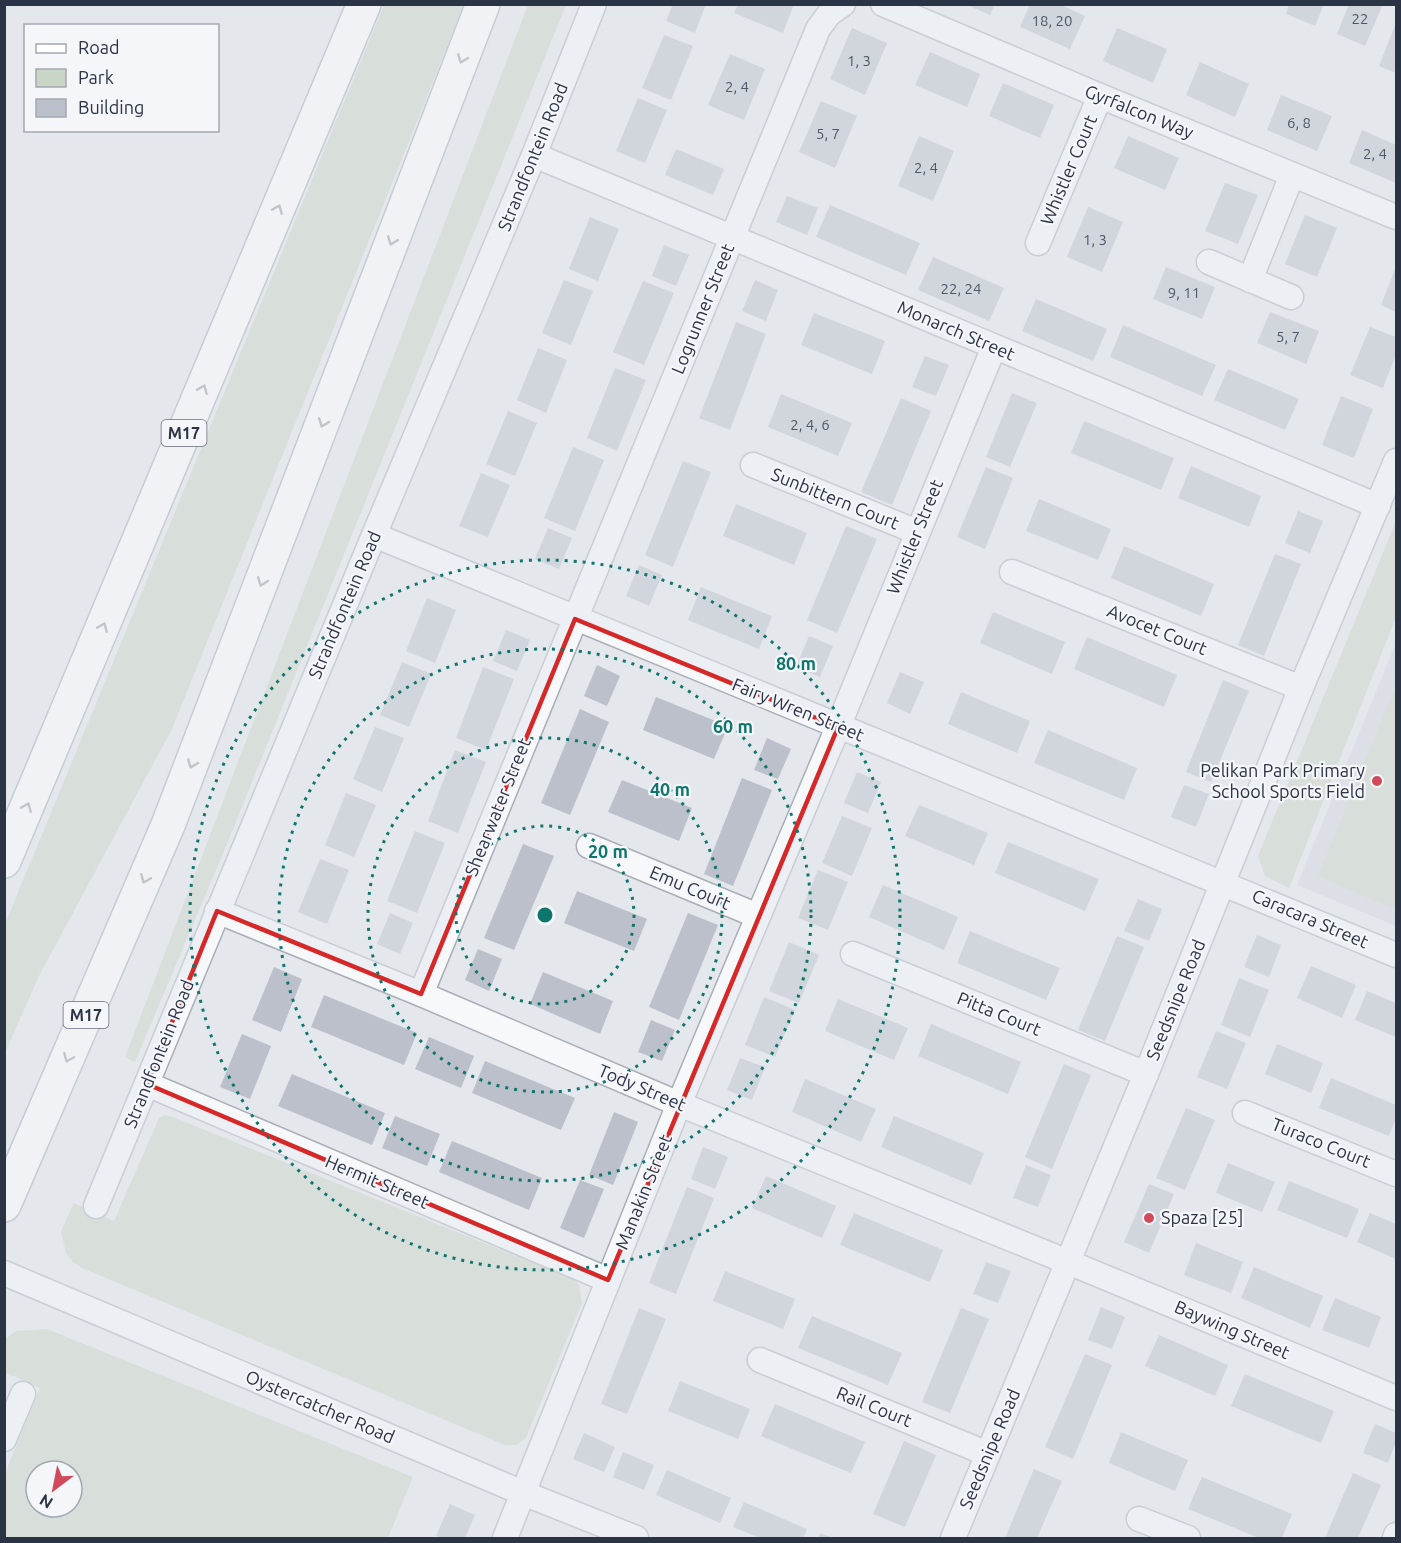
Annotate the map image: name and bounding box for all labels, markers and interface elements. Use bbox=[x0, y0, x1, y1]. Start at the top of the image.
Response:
house number: 22 bbox=[1352, 10, 1368, 27]
house number: 18, 20 bbox=[1032, 12, 1072, 29]
legend bbox=[24, 24, 219, 132]
text: Road bbox=[78, 37, 120, 57]
house number: 1, 3 bbox=[847, 52, 871, 69]
one-way arrow bbox=[457, 53, 469, 64]
text: Park bbox=[78, 67, 114, 87]
house number: 2, 4 bbox=[725, 78, 749, 95]
street label: Strandfontein Road bbox=[493, 80, 571, 234]
street label: Gyrfalcon Way bbox=[1082, 80, 1197, 142]
text: Building bbox=[78, 97, 144, 117]
street label: Whistler Court bbox=[1036, 112, 1100, 228]
house number: 6, 8 bbox=[1287, 114, 1311, 131]
house number: 5, 7 bbox=[816, 125, 840, 142]
house number: 2, 4 bbox=[1363, 145, 1387, 162]
house number: 2, 4 bbox=[914, 159, 938, 176]
one-way arrow bbox=[271, 205, 283, 216]
house number: 1, 3 bbox=[1083, 231, 1107, 248]
one-way arrow bbox=[387, 235, 400, 246]
street label: Logrunner Street bbox=[667, 241, 737, 377]
house number: 22, 24 bbox=[941, 280, 981, 297]
house number: 9, 11 bbox=[1168, 284, 1200, 301]
street label: Monarch Street bbox=[895, 296, 1018, 364]
house number: 5, 7 bbox=[1276, 328, 1300, 345]
one-way arrow bbox=[196, 384, 208, 395]
house number: 2, 4, 6 bbox=[790, 416, 830, 433]
one-way arrow bbox=[317, 417, 330, 428]
road number: M17 bbox=[162, 420, 207, 446]
street label: Sunbittern Court bbox=[769, 463, 902, 533]
street label: Whistler Street bbox=[882, 476, 946, 597]
street label: Strandfontein Road bbox=[304, 528, 384, 681]
one-way arrow bbox=[256, 576, 269, 587]
street label: Avocet Court bbox=[1105, 600, 1210, 658]
one-way arrow bbox=[96, 622, 108, 633]
text: 80 m bbox=[776, 653, 816, 673]
street label: Fairy Wren Street bbox=[730, 674, 867, 745]
text: 60 m bbox=[713, 716, 753, 736]
street label: Shearwater Street bbox=[460, 735, 534, 879]
one-way arrow bbox=[187, 758, 199, 769]
place label: Pelikan Park Primary School Sports Field bbox=[1200, 760, 1365, 801]
marker: Pelikan Park Primary School Sports Field bbox=[1370, 774, 1384, 788]
text: 40 m bbox=[650, 779, 690, 799]
one-way arrow bbox=[20, 802, 32, 813]
text: 20 m bbox=[588, 841, 628, 861]
street label: Emu Court bbox=[647, 861, 734, 913]
one-way arrow bbox=[140, 872, 152, 883]
street label: Caracara Street bbox=[1249, 885, 1372, 952]
centre of rings bbox=[535, 905, 555, 925]
street label: Seedsnipe Road bbox=[1142, 936, 1208, 1063]
street label: Strandfontein Road bbox=[119, 977, 197, 1131]
street label: Pitta Court bbox=[955, 987, 1044, 1039]
road number: M17 bbox=[64, 1002, 109, 1028]
one-way arrow bbox=[63, 1051, 75, 1062]
street label: Tody Street bbox=[596, 1060, 689, 1115]
street label: Turaco Court bbox=[1269, 1113, 1374, 1171]
street label: Manakin Street bbox=[611, 1131, 675, 1252]
street label: Hermit Street bbox=[323, 1150, 432, 1212]
place label: Spaza [25] bbox=[1161, 1207, 1244, 1227]
marker: Spaza [25] bbox=[1142, 1211, 1156, 1225]
street label: Baywing Street bbox=[1172, 1296, 1293, 1362]
street label: Oystercatcher Road bbox=[243, 1366, 398, 1447]
street label: Rail Court bbox=[834, 1382, 915, 1430]
street label: Seedsnipe Road bbox=[955, 1386, 1023, 1512]
north arrow bbox=[24, 1459, 84, 1519]
text: N bbox=[36, 1491, 56, 1513]

